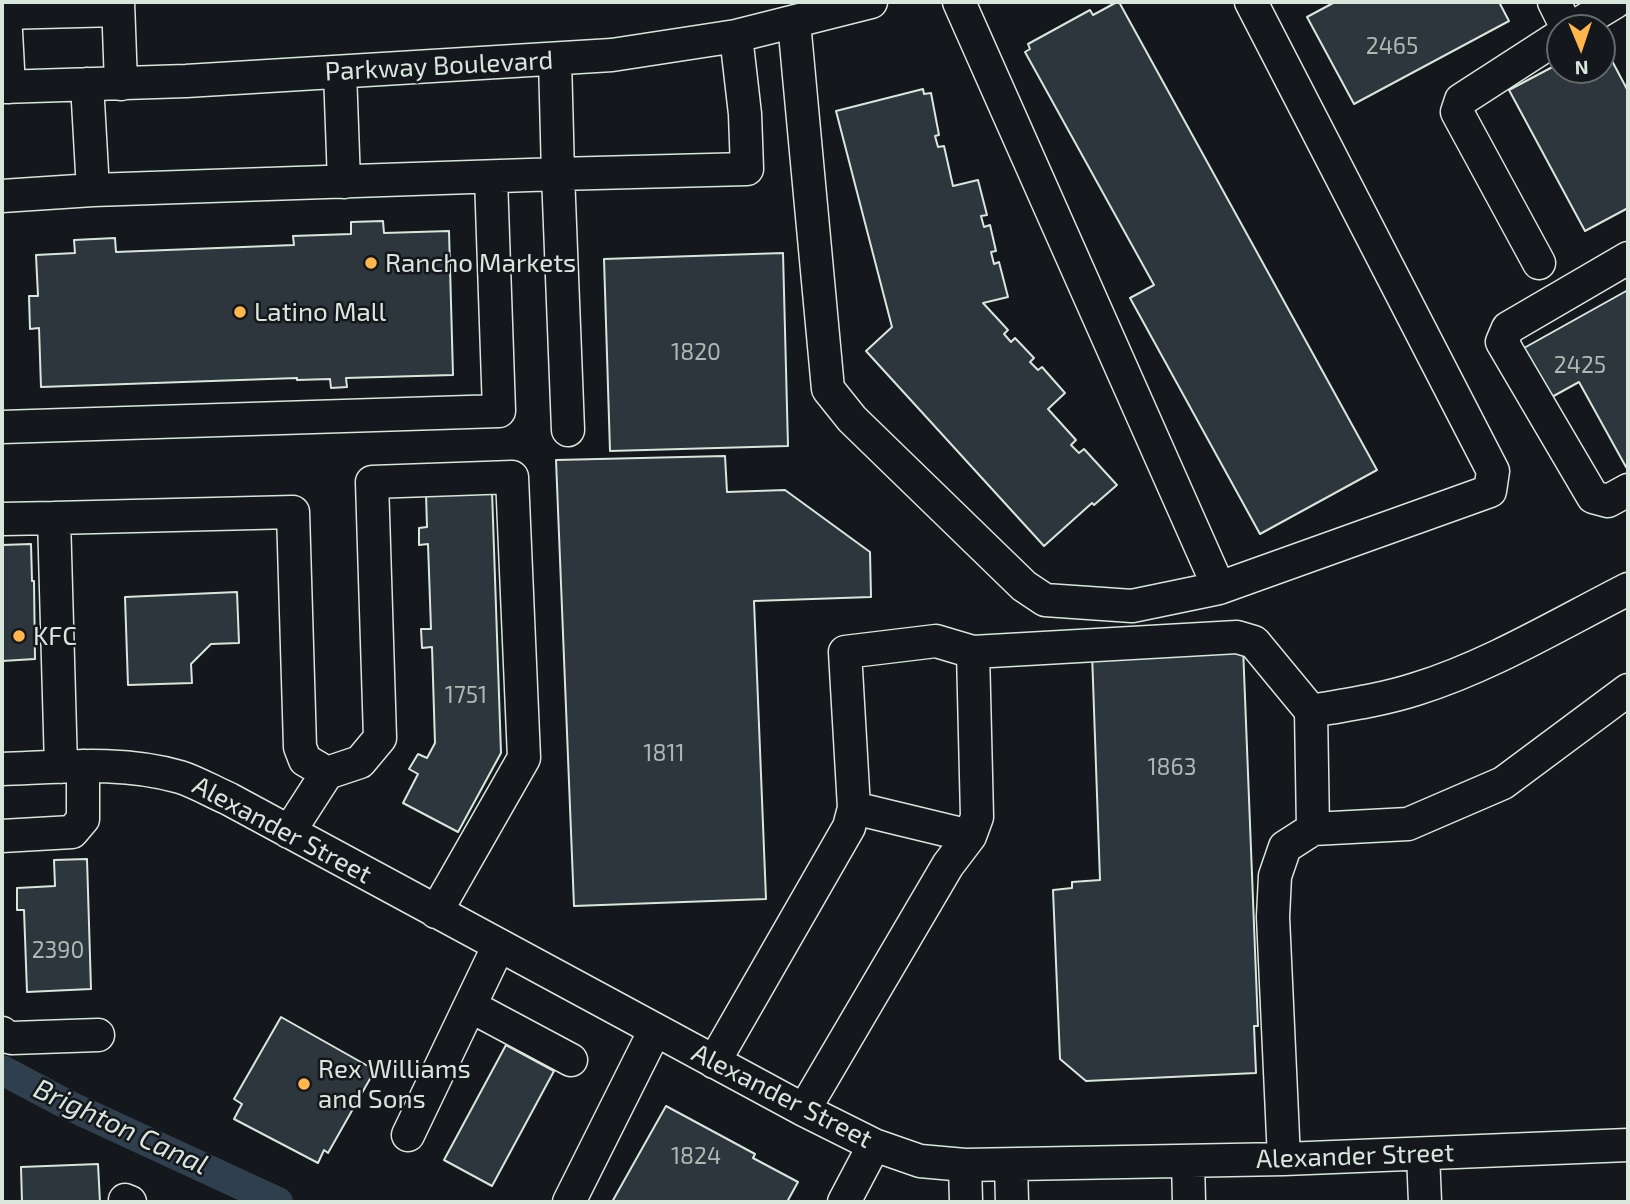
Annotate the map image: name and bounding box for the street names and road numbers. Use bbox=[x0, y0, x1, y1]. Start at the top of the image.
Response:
street label: Parkway Boulevard bbox=[324, 44, 554, 88]
street label: Alexander Street bbox=[187, 770, 377, 890]
street label: Alexander Street bbox=[687, 1037, 877, 1155]
street label: Alexander Street bbox=[1255, 1137, 1455, 1175]

